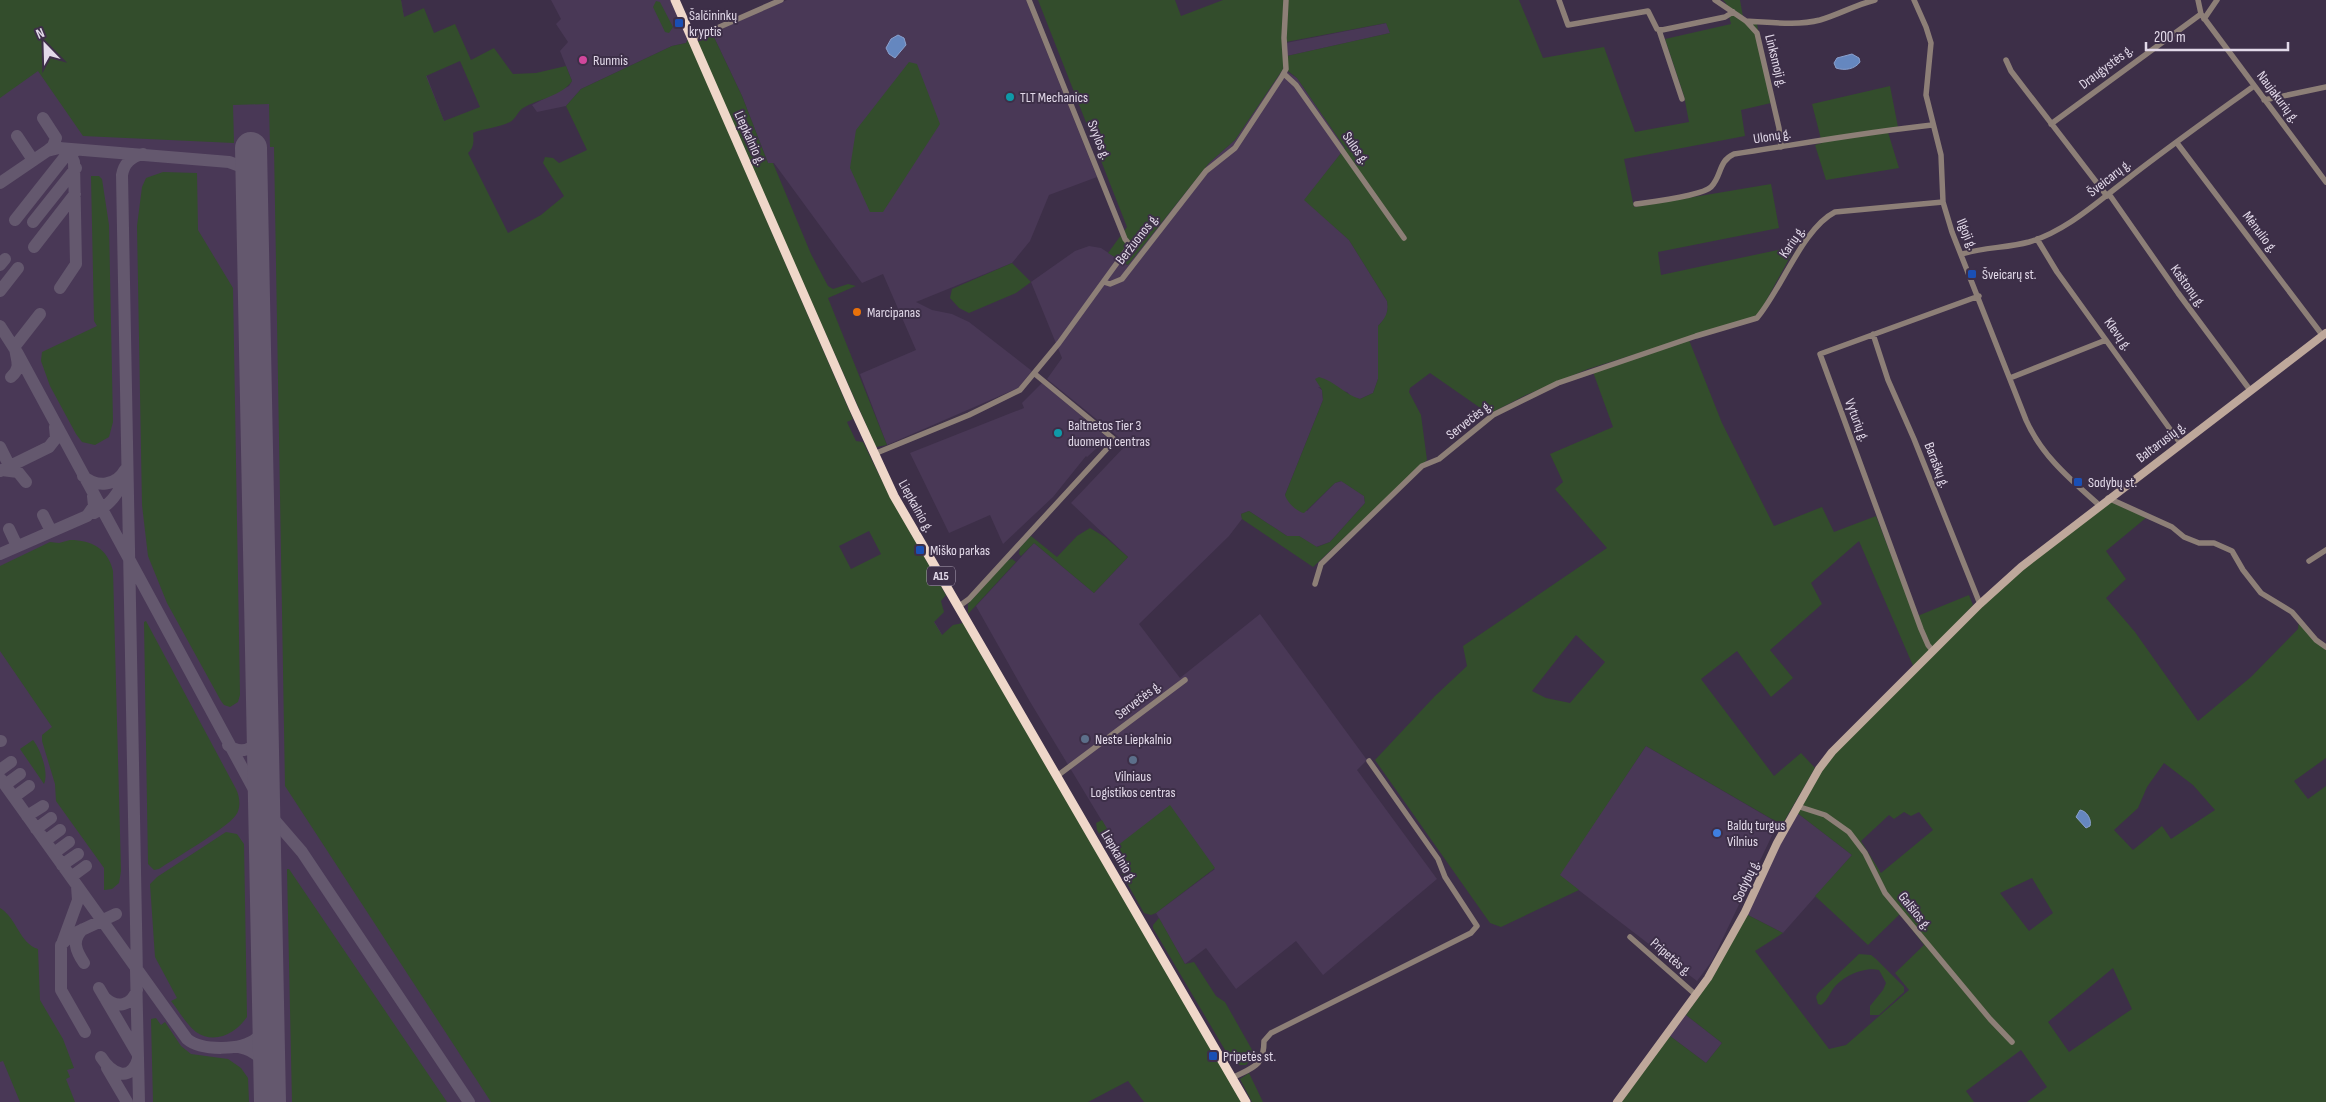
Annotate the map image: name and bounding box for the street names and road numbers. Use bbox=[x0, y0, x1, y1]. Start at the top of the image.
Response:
street label: Linksmoji g. bbox=[1761, 33, 1791, 89]
street label: Draugystės g. bbox=[2076, 41, 2136, 93]
street label: Naujakurių g. bbox=[2253, 68, 2303, 126]
street label: Liepkalnio g. bbox=[731, 108, 769, 168]
street label: Svylos g. bbox=[1084, 118, 1114, 162]
street label: Ulonų g. bbox=[1752, 125, 1792, 147]
street label: Sulos g. bbox=[1339, 128, 1373, 168]
street label: Šveicarų g. bbox=[2084, 156, 2134, 200]
street label: Mėnulio g. bbox=[2239, 208, 2281, 256]
street label: Beržuonos g. bbox=[1112, 210, 1162, 268]
street label: Ilgoji g. bbox=[1953, 216, 1981, 252]
street label: Karių g. bbox=[1775, 223, 1809, 261]
street label: Kaštonų g. bbox=[2167, 261, 2209, 311]
street label: Klevų g. bbox=[2100, 314, 2136, 354]
street label: Vyturių g. bbox=[1841, 396, 1873, 444]
street label: Servečės g. bbox=[1443, 397, 1495, 443]
street label: Baltarusių g. bbox=[2133, 418, 2189, 466]
street label: Baraškų g. bbox=[1921, 440, 1953, 490]
street label: Liepkalnio g. bbox=[895, 477, 937, 535]
road number: A15 bbox=[927, 566, 955, 586]
street label: Servečės g. bbox=[1112, 677, 1164, 723]
street label: Liepkalnio g. bbox=[1097, 827, 1141, 885]
street label: Sodybų g. bbox=[1729, 857, 1763, 905]
street label: Galšios g. bbox=[1895, 889, 1935, 933]
street label: Pripetės g. bbox=[1647, 934, 1695, 980]

